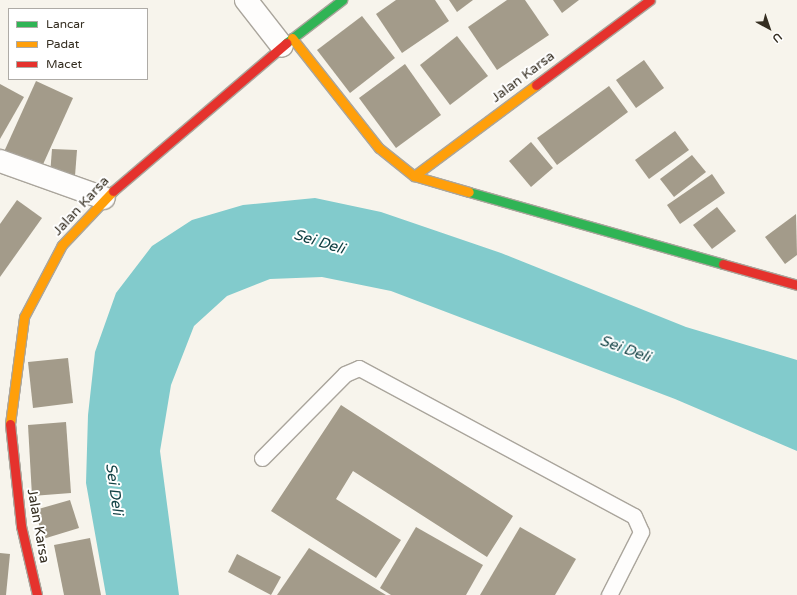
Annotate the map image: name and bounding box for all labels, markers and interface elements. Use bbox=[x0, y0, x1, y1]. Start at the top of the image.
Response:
legend bbox=[8, 8, 148, 80]
north arrow bbox=[749, 8, 789, 48]
text: Lancar bbox=[46, 17, 85, 31]
text: U bbox=[770, 30, 784, 45]
text: Padat bbox=[46, 37, 79, 51]
street label: Jalan Karsa bbox=[488, 48, 558, 106]
text: Macet bbox=[46, 57, 82, 71]
street label: Jalan Karsa bbox=[49, 173, 113, 239]
water label: Sei Deli bbox=[291, 226, 347, 258]
water label: Sei Deli bbox=[597, 332, 653, 366]
water label: Sei Deli bbox=[101, 462, 127, 516]
street label: Jalan Karsa bbox=[23, 488, 53, 564]

